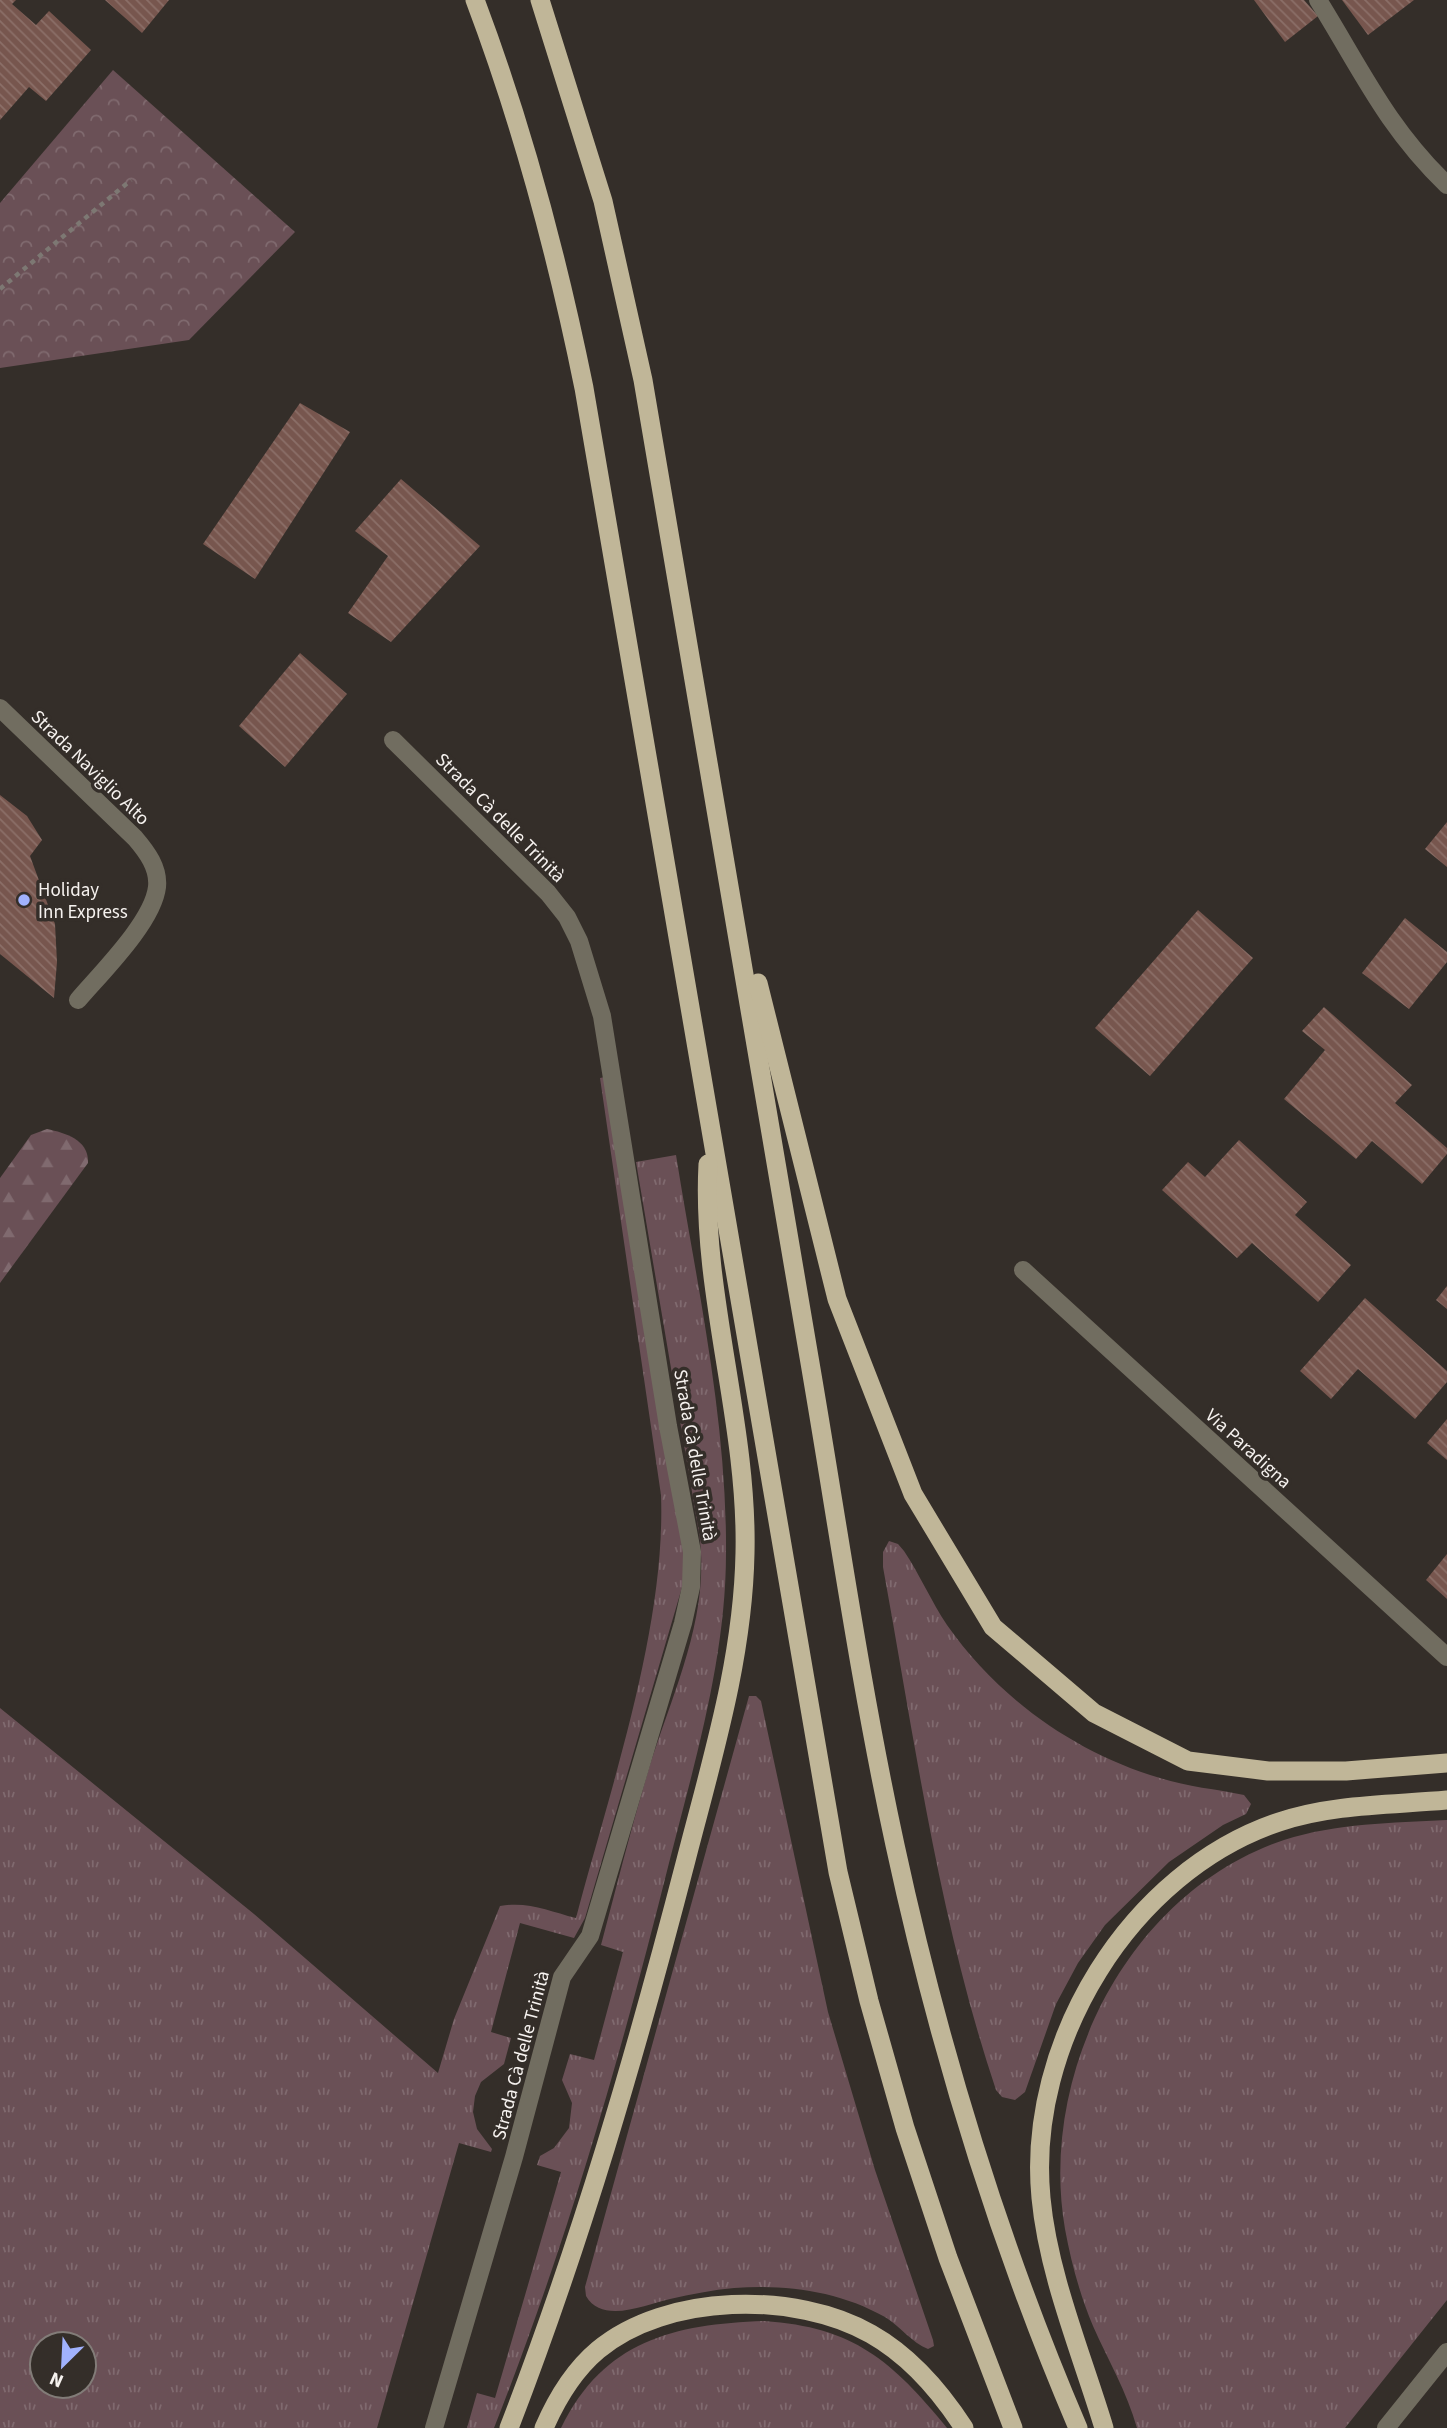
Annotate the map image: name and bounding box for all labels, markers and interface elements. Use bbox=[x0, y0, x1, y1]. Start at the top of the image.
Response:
street label: Strada Naviglio Alto bbox=[24, 704, 155, 832]
street label: Strada Cà delle Trinità bbox=[429, 747, 571, 889]
place label: Holiday Inn Express bbox=[38, 877, 128, 926]
marker: Holiday Inn Express bbox=[16, 892, 32, 908]
street label: Strada Cà delle Trinità bbox=[666, 1367, 723, 1543]
street label: Via Paradigna bbox=[1199, 1403, 1297, 1495]
street label: Strada Cà delle Trinità bbox=[486, 1968, 557, 2143]
north arrow bbox=[28, 2330, 98, 2400]
text: N bbox=[45, 2364, 68, 2394]

